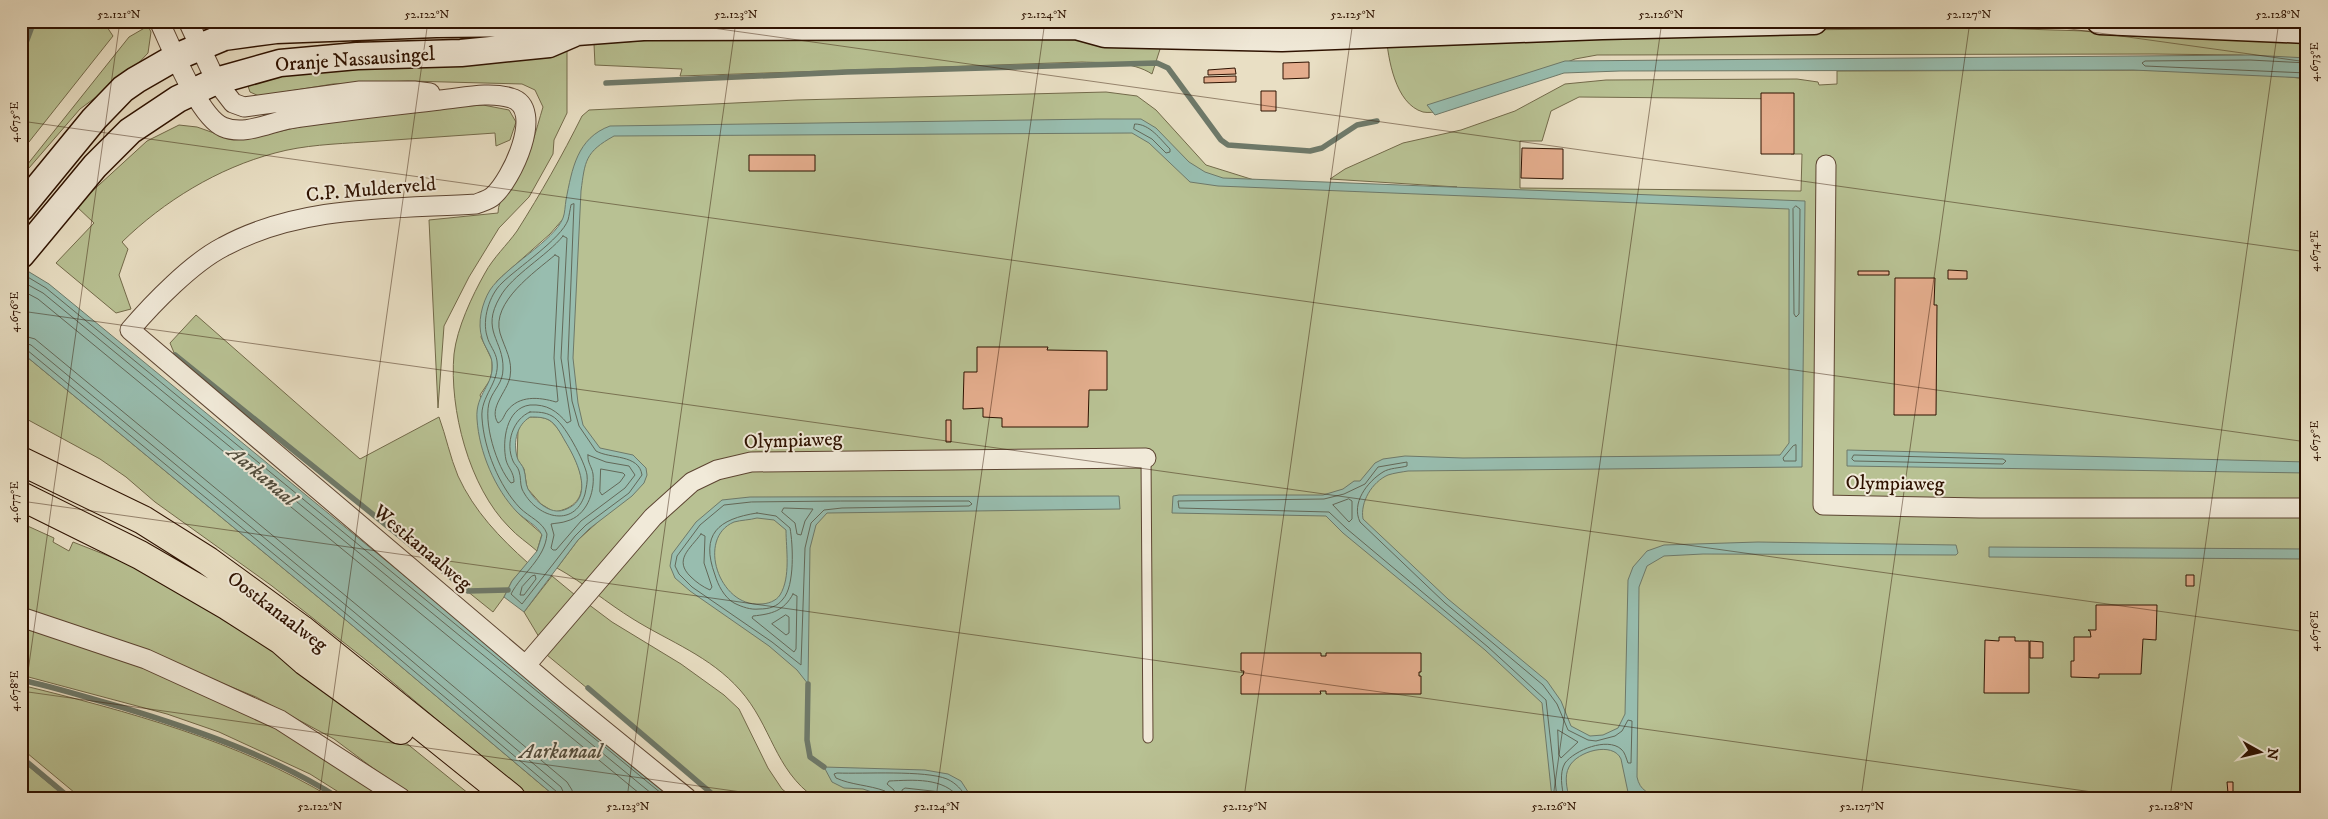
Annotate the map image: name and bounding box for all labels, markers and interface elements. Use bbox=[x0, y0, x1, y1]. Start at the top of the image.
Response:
text: 52.121°N bbox=[97, 7, 141, 22]
text: 52.122°N bbox=[405, 7, 450, 22]
text: 52.123°N bbox=[714, 7, 758, 22]
text: 52.124°N bbox=[1021, 7, 1067, 22]
text: 52.125°N bbox=[1331, 7, 1376, 22]
text: 52.126°N bbox=[1638, 7, 1684, 22]
text: 52.127°N bbox=[1947, 7, 1992, 22]
text: 52.128°N bbox=[2256, 7, 2301, 22]
street label: Oranje Nassausingel bbox=[274, 42, 436, 78]
text: 4.673°E bbox=[2307, 42, 2322, 82]
text: 4.675°E bbox=[7, 101, 22, 142]
street label: C.P. Mulderveld bbox=[305, 172, 437, 208]
text: 4.674°E bbox=[2307, 230, 2322, 272]
text: 4.676°E bbox=[7, 291, 22, 333]
text: 4.675°E bbox=[2307, 420, 2322, 461]
street label: Olympiaweg bbox=[743, 427, 843, 455]
water label: Aarkanaal bbox=[221, 438, 304, 514]
street label: Olympiaweg bbox=[1845, 471, 1945, 497]
text: 4.677°E bbox=[7, 481, 22, 523]
street label: Westkanaalweg bbox=[367, 499, 477, 597]
street label: Oostkanaalweg bbox=[222, 566, 332, 658]
text: 4.676°E bbox=[2307, 610, 2322, 652]
text: 4.678°E bbox=[7, 670, 22, 711]
north arrow bbox=[2236, 726, 2286, 776]
water label: Aarkanaal bbox=[518, 739, 605, 765]
text: N bbox=[2262, 747, 2282, 761]
text: 52.122°N bbox=[298, 799, 343, 814]
text: 52.123°N bbox=[606, 799, 650, 814]
text: 52.124°N bbox=[914, 799, 960, 814]
text: 52.125°N bbox=[1223, 799, 1268, 814]
text: 52.126°N bbox=[1531, 799, 1577, 814]
text: 52.127°N bbox=[1840, 799, 1885, 814]
text: 52.128°N bbox=[2149, 799, 2194, 814]

